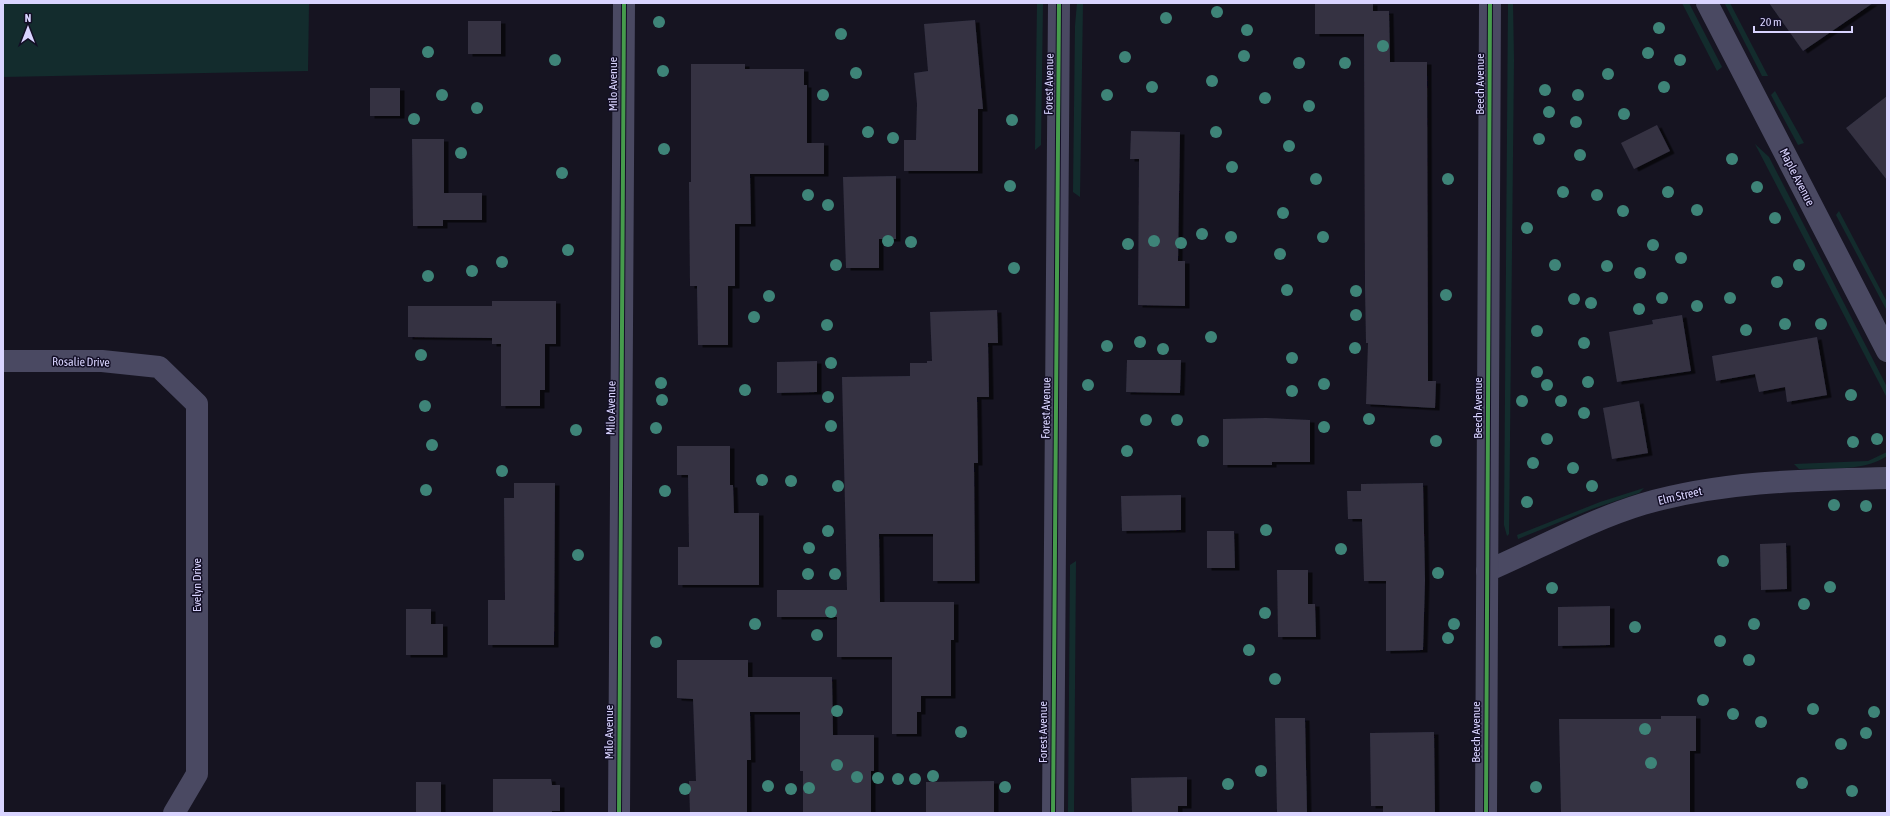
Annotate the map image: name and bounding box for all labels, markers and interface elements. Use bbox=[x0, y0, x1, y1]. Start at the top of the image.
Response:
north arrow bbox=[8, 8, 48, 48]
scale bar bbox=[1754, 8, 1852, 34]
text: N bbox=[25, 12, 31, 24]
text: 20 m bbox=[1760, 15, 1782, 29]
street label: Forest Avenue bbox=[1041, 53, 1057, 115]
street label: Beech Avenue bbox=[1473, 53, 1487, 115]
street label: Milo Avenue bbox=[606, 57, 620, 111]
street label: Maple Avenue bbox=[1777, 146, 1817, 208]
street label: Rosalie Drive bbox=[52, 354, 110, 370]
street label: Forest Avenue bbox=[1038, 377, 1054, 439]
street label: Beech Avenue bbox=[1471, 377, 1485, 439]
street label: Milo Avenue bbox=[604, 381, 618, 435]
street label: Elm Street bbox=[1657, 484, 1704, 508]
street label: Evelyn Drive bbox=[190, 558, 204, 612]
street label: Forest Avenue bbox=[1036, 701, 1050, 763]
street label: Beech Avenue bbox=[1469, 701, 1483, 763]
street label: Milo Avenue bbox=[602, 705, 616, 759]

